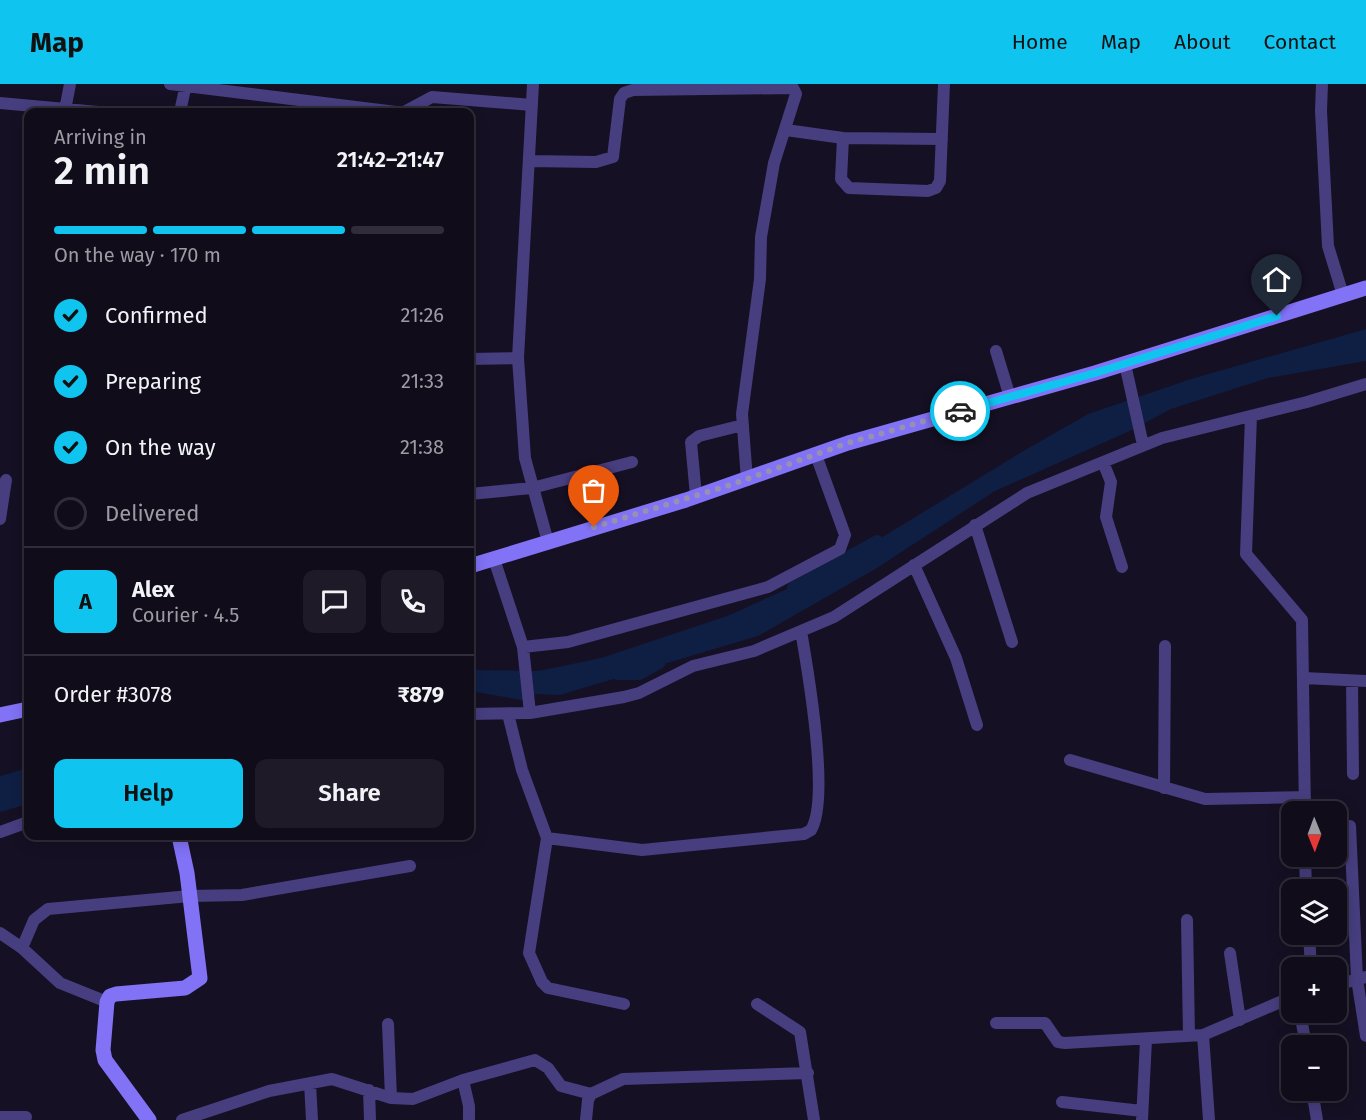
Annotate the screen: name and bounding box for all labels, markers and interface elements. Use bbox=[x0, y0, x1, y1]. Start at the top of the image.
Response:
text: Map bbox=[30, 26, 84, 59]
text: Home bbox=[1012, 29, 1068, 55]
text: Map bbox=[1101, 29, 1141, 55]
text: About bbox=[1174, 29, 1231, 55]
text: Contact bbox=[1264, 29, 1336, 55]
text: Arriving in bbox=[54, 125, 147, 149]
text: 21:42–21:47 bbox=[337, 146, 444, 173]
text: 2 min bbox=[54, 148, 150, 194]
text: On the way · 170 m bbox=[54, 243, 221, 267]
pin bbox=[1251, 254, 1302, 316]
icon: home bbox=[1260, 263, 1293, 296]
icon: check bbox=[54, 299, 87, 332]
text: Confirmed bbox=[105, 302, 208, 329]
text: 21:26 bbox=[401, 303, 444, 327]
icon: check bbox=[54, 365, 87, 398]
text: Preparing bbox=[105, 368, 201, 395]
text: 21:33 bbox=[401, 369, 444, 393]
courier bbox=[930, 381, 990, 441]
icon: car bbox=[944, 395, 977, 428]
icon: check bbox=[54, 431, 87, 464]
text: On the way bbox=[105, 434, 216, 461]
text: 21:38 bbox=[400, 435, 444, 459]
pin bbox=[568, 465, 619, 527]
icon: bag bbox=[577, 474, 610, 507]
text: Delivered bbox=[105, 500, 200, 527]
button: chat bbox=[303, 570, 366, 633]
button: phone bbox=[381, 570, 444, 633]
text: Alex bbox=[132, 576, 175, 603]
text: A bbox=[79, 588, 92, 615]
text: Courier · 4.5 bbox=[132, 603, 239, 627]
text: Order #3078 bbox=[54, 681, 172, 708]
text: ₹879 bbox=[398, 681, 444, 708]
button: Help bbox=[54, 759, 243, 828]
button: Share bbox=[255, 759, 444, 828]
north arrow bbox=[1281, 801, 1347, 867]
map controls bbox=[1281, 801, 1347, 1101]
button: layers bbox=[1281, 879, 1347, 945]
button: + bbox=[1281, 957, 1347, 1023]
button: − bbox=[1281, 1035, 1347, 1101]

